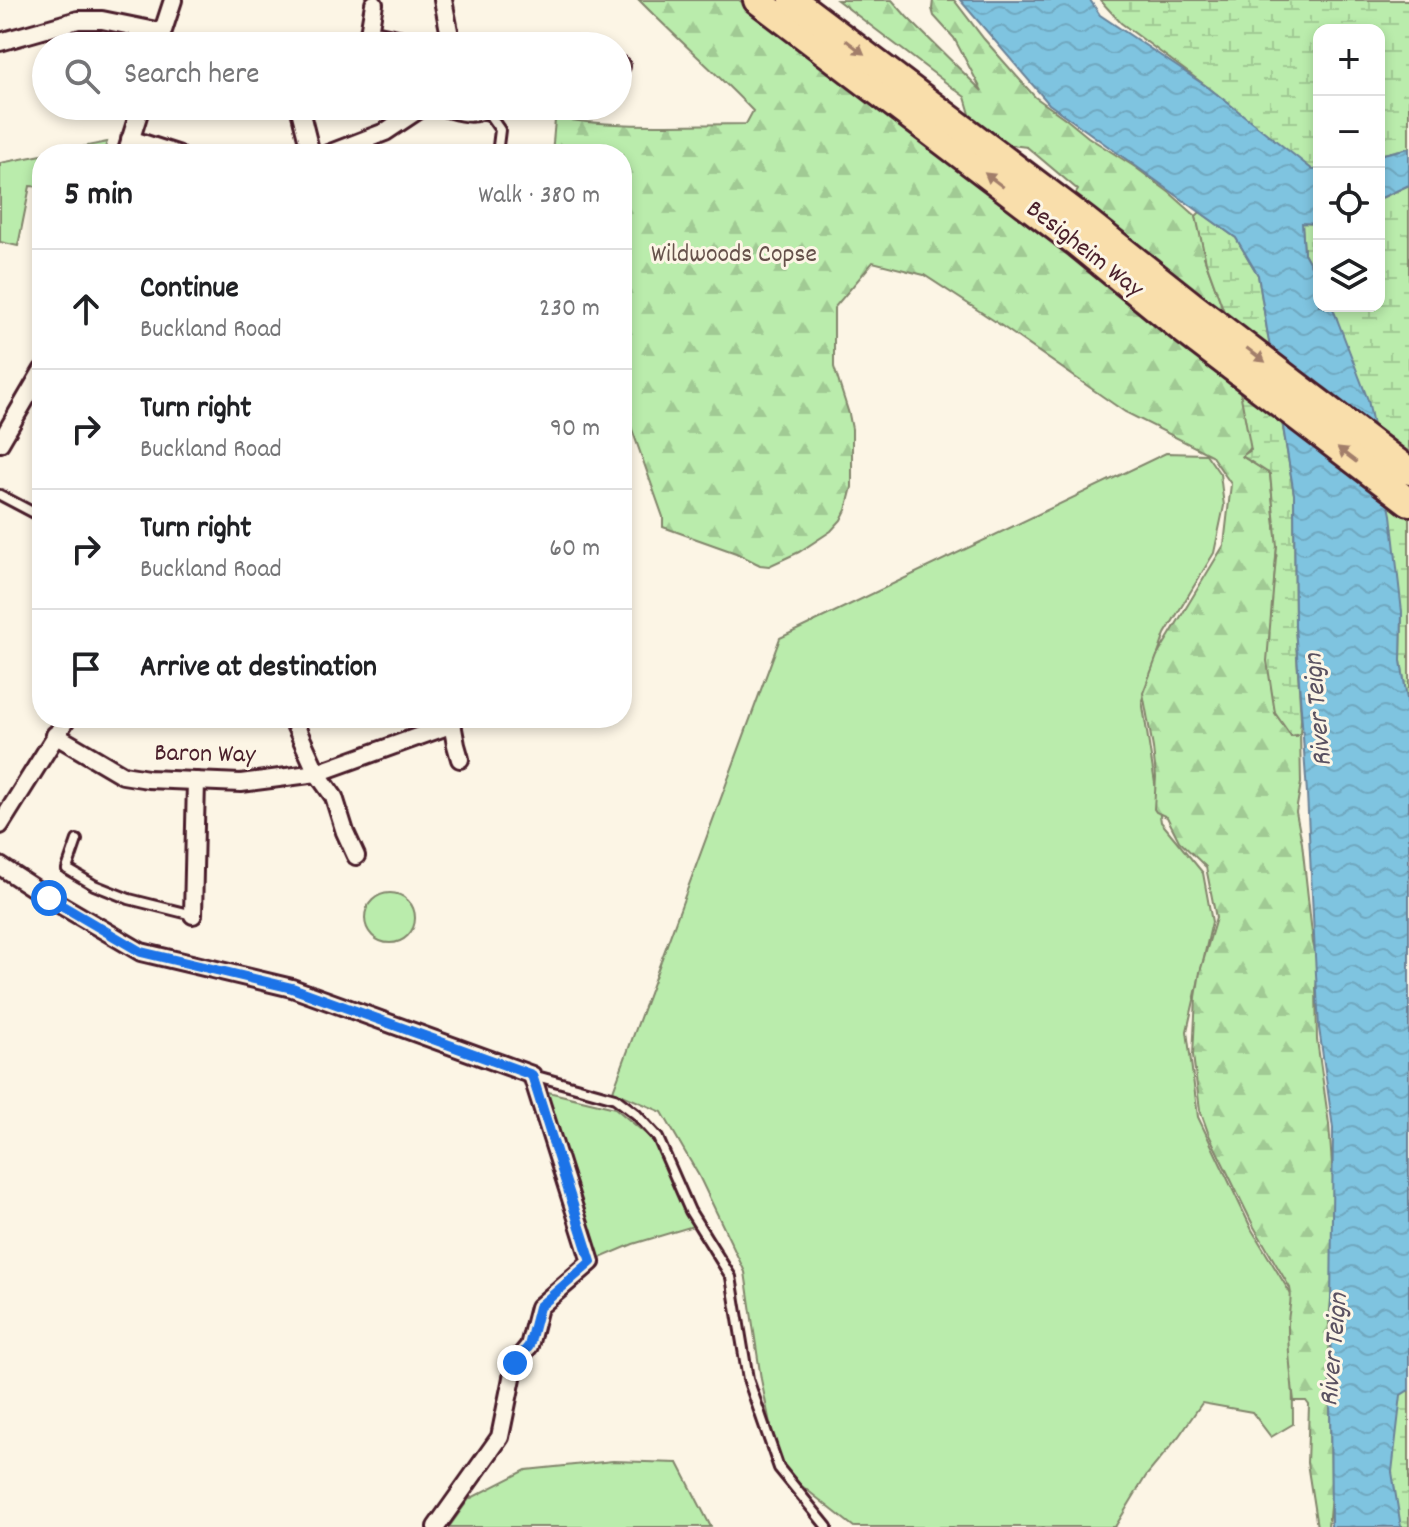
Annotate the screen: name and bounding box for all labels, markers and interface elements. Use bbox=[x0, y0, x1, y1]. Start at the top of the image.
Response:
map controls bbox=[1313, 24, 1385, 312]
button: + bbox=[1313, 24, 1385, 96]
search box bbox=[32, 32, 632, 120]
one-way arrow bbox=[845, 39, 866, 55]
icon: search bbox=[60, 54, 104, 98]
text: Search here bbox=[124, 55, 260, 98]
button: − bbox=[1313, 96, 1385, 168]
button: locate bbox=[1313, 168, 1385, 240]
text: 5 min bbox=[64, 172, 133, 221]
one-way arrow bbox=[984, 172, 1004, 188]
text: Walk · 380 m bbox=[478, 178, 600, 215]
street label: Besigheim Way bbox=[1017, 192, 1151, 308]
park label: Wildwoods Copse bbox=[651, 237, 817, 274]
button: layers bbox=[1313, 240, 1385, 312]
text: Continue bbox=[140, 269, 239, 312]
icon: ahead bbox=[64, 287, 108, 331]
text: 230 m bbox=[539, 291, 600, 328]
text: Buckland Road bbox=[140, 312, 282, 349]
one-way arrow bbox=[1246, 346, 1266, 362]
text: Turn right bbox=[140, 389, 251, 432]
icon: right bbox=[64, 407, 108, 451]
text: 90 m bbox=[550, 411, 600, 448]
text: Buckland Road bbox=[140, 432, 282, 469]
one-way arrow bbox=[1337, 447, 1357, 463]
text: Turn right bbox=[140, 509, 251, 552]
icon: right bbox=[64, 527, 108, 571]
text: 60 m bbox=[549, 531, 600, 568]
text: Buckland Road bbox=[140, 552, 282, 589]
icon: arrive bbox=[64, 647, 108, 691]
text: Arrive at destination bbox=[140, 648, 377, 691]
water label: River Teign bbox=[1295, 651, 1345, 768]
street label: Baron Way bbox=[154, 736, 256, 774]
route start bbox=[31, 880, 67, 916]
water label: River Teign bbox=[1311, 1291, 1361, 1408]
route end bbox=[497, 1345, 533, 1381]

